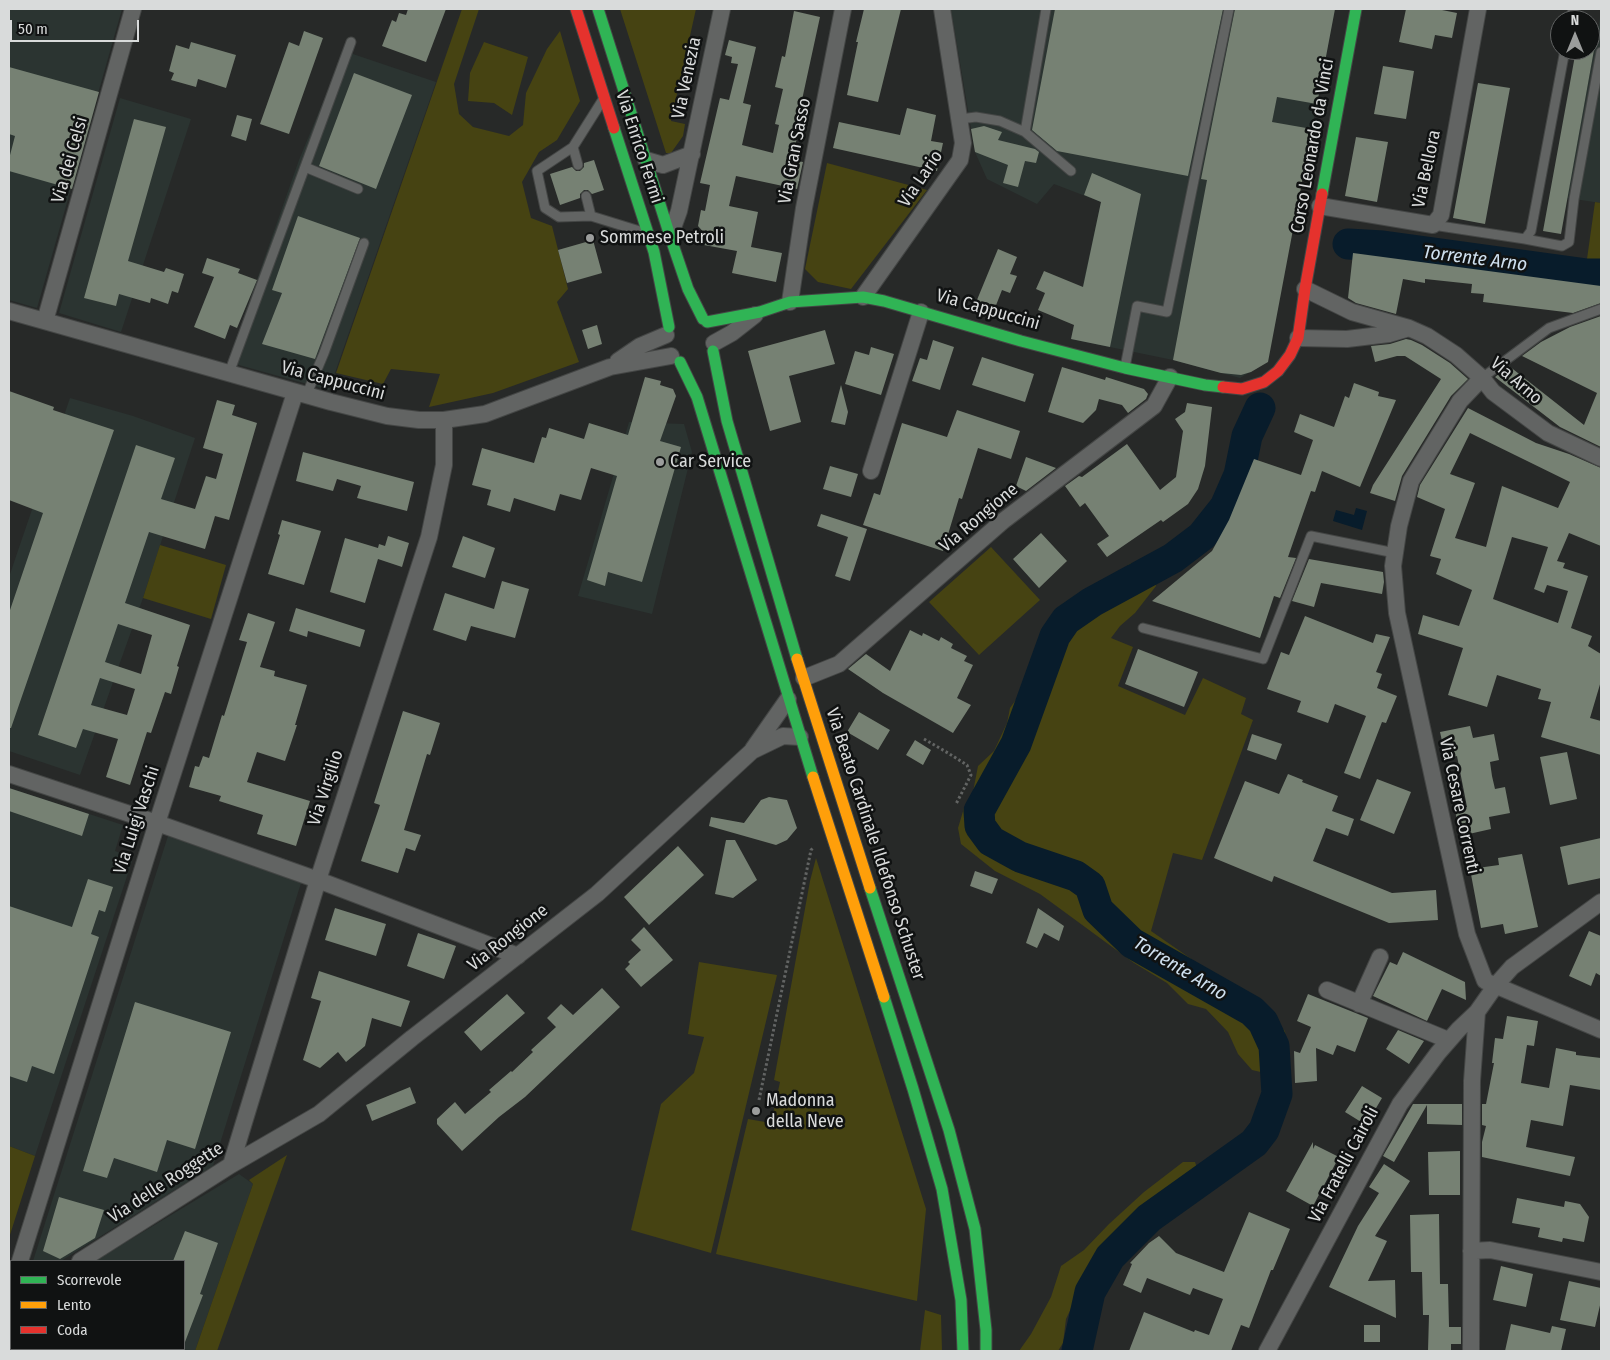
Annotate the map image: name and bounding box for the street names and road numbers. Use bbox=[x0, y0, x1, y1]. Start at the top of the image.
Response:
street label: Via Venezia bbox=[668, 35, 706, 121]
street label: Corso Leonardo da Vinci bbox=[1287, 57, 1339, 235]
street label: Via Enrico Fermi bbox=[611, 88, 667, 206]
street label: Via Gran Sasso bbox=[774, 96, 816, 206]
street label: Via dei Celsi bbox=[47, 114, 93, 206]
street label: Via Bellora bbox=[1408, 128, 1446, 210]
street label: Via Lario bbox=[894, 147, 948, 211]
street label: Via Cappuccini bbox=[934, 285, 1042, 335]
street label: Via Arno bbox=[1486, 353, 1546, 409]
street label: Via Cappuccini bbox=[279, 357, 387, 405]
street label: Via Rongione bbox=[935, 479, 1023, 557]
street label: Via Beato Cardinale Ildefonso Schuster bbox=[821, 705, 929, 983]
street label: Via Cesare Correnti bbox=[1434, 736, 1484, 876]
street label: Via Virgilio bbox=[304, 747, 348, 829]
street label: Via Luigi Vaschi bbox=[109, 763, 165, 877]
street label: Via Rongione bbox=[463, 900, 553, 976]
street label: Via Fratelli Cairoli bbox=[1304, 1103, 1384, 1227]
street label: Via delle Roggette bbox=[104, 1138, 228, 1228]

